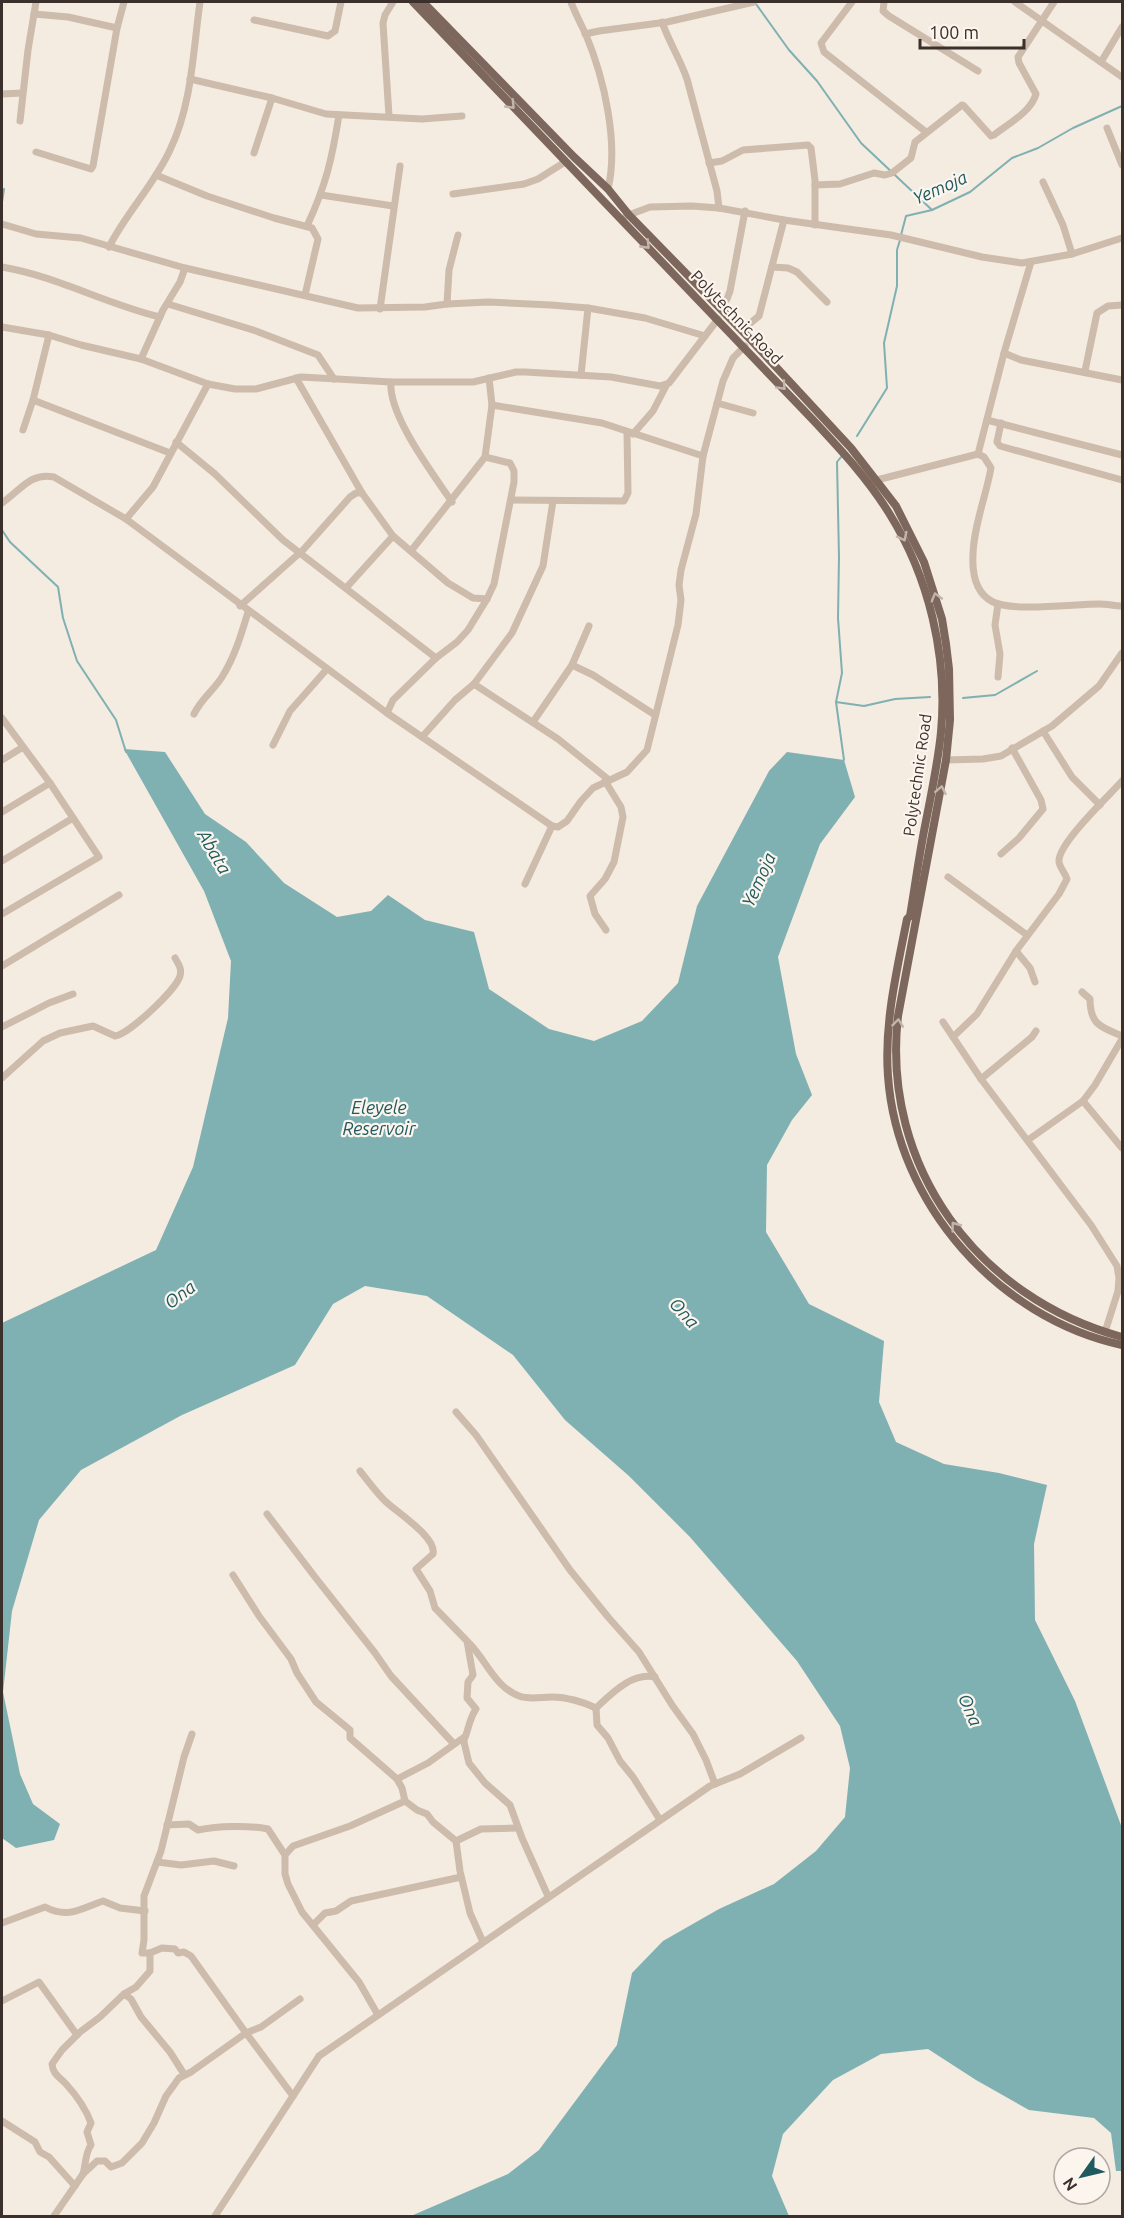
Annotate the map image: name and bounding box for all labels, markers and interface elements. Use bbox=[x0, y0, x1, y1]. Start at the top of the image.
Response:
scale bar bbox=[920, 12, 1024, 50]
text: 100 m bbox=[929, 22, 979, 42]
one-way arrow bbox=[503, 98, 514, 109]
water label: Yemoja bbox=[909, 166, 970, 208]
one-way arrow bbox=[639, 238, 650, 249]
street label: Polytechnic Road bbox=[688, 266, 786, 368]
one-way arrow bbox=[774, 378, 785, 389]
one-way arrow bbox=[895, 531, 907, 542]
one-way arrow bbox=[931, 592, 943, 603]
street label: Polytechnic Road bbox=[900, 713, 934, 837]
one-way arrow bbox=[934, 785, 947, 795]
water label: Abata bbox=[194, 825, 236, 877]
water label: Yemoja bbox=[737, 849, 779, 910]
one-way arrow bbox=[891, 1018, 903, 1027]
water label: Eleyele Reservoir bbox=[342, 1097, 417, 1138]
one-way arrow bbox=[951, 1221, 962, 1232]
water label: Ona bbox=[160, 1276, 199, 1312]
water label: Ona bbox=[666, 1293, 704, 1332]
water label: Ona bbox=[955, 1690, 987, 1729]
north arrow bbox=[1052, 2146, 1112, 2206]
text: N bbox=[1059, 2174, 1080, 2194]

